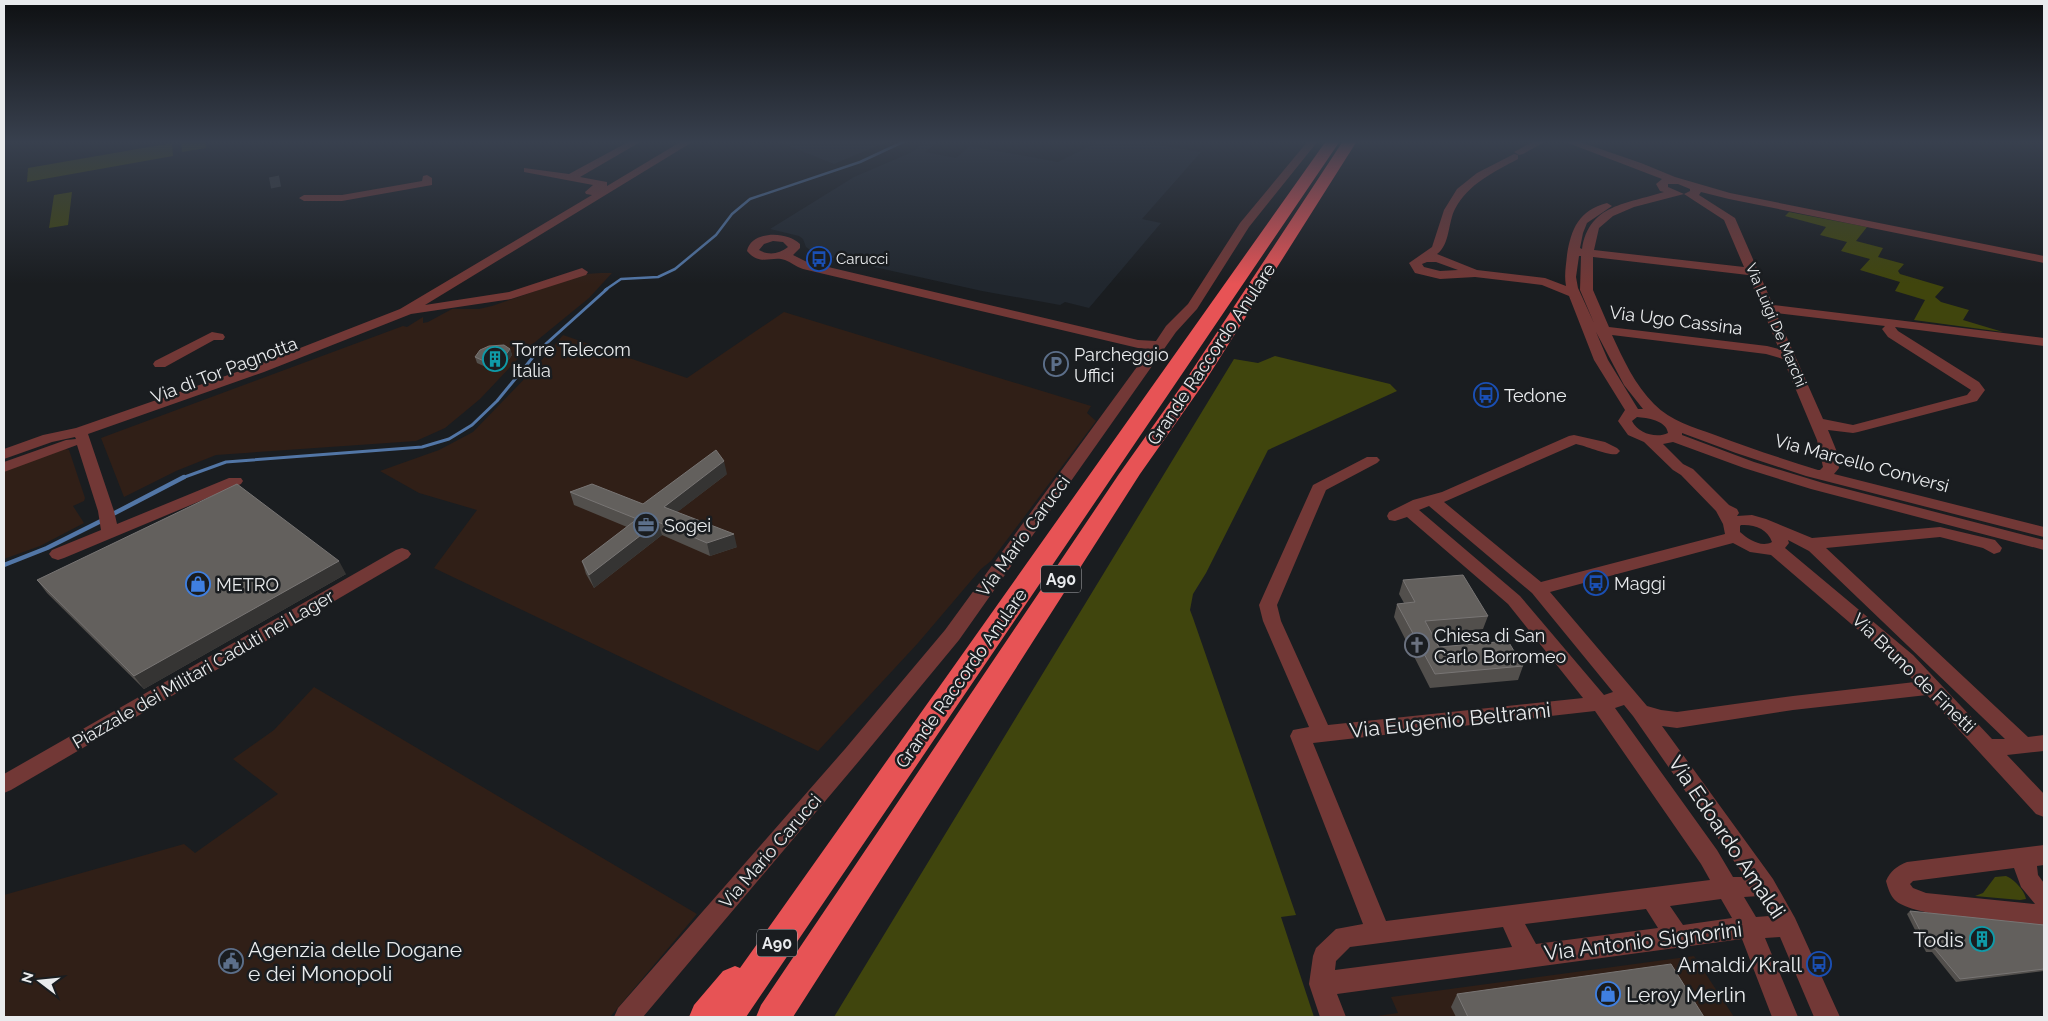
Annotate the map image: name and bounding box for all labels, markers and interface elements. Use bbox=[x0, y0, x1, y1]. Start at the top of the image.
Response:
bus stop icon: Carucci bbox=[806, 246, 832, 272]
place label: Carucci bbox=[836, 250, 888, 268]
street label: Grande Raccordo Anulare bbox=[1142, 259, 1280, 449]
street label: Via Luigi De Marchi bbox=[1742, 260, 1810, 390]
street label: Via Ugo Cassina bbox=[1608, 301, 1744, 339]
street label: Via di Tor Pagnotta bbox=[148, 332, 300, 408]
place label: Torre Telecom Italia bbox=[512, 339, 631, 381]
place label: Parcheggio Uffici bbox=[1074, 344, 1169, 386]
building icon: Torre Telecom Italia bbox=[482, 346, 508, 372]
parking icon: Parcheggio Uffici bbox=[1043, 351, 1069, 377]
bus stop icon: Tedone bbox=[1473, 382, 1499, 408]
place label: Tedone bbox=[1504, 385, 1567, 406]
street label: Via Marcello Conversi bbox=[1773, 430, 1951, 496]
street label: Via Mario Carucci bbox=[972, 471, 1074, 601]
office icon: Sogei bbox=[633, 512, 659, 538]
place label: Sogei bbox=[664, 515, 711, 536]
road number: A90 bbox=[1041, 566, 1081, 592]
bus stop icon: Maggi bbox=[1583, 570, 1609, 596]
shop icon: METRO bbox=[185, 571, 211, 597]
place label: Maggi bbox=[1614, 573, 1666, 594]
place label: METRO bbox=[216, 574, 279, 595]
street label: Grande Raccordo Anulare bbox=[891, 584, 1031, 772]
street label: Piazzale dei Militari Caduti nei Lager bbox=[69, 585, 338, 753]
street label: Via Bruno de Finetti bbox=[1848, 609, 1980, 737]
place label: Chiesa di San Carlo Borromeo bbox=[1434, 625, 1567, 667]
church icon: Chiesa di San Carlo Borromeo bbox=[1404, 632, 1430, 658]
street label: Via Eugenio Beltrami bbox=[1348, 697, 1552, 743]
street label: Via Edoardo Amaldi bbox=[1663, 751, 1791, 923]
street label: Via Mario Carucci bbox=[715, 790, 825, 912]
street label: Via Antonio Signorini bbox=[1543, 916, 1743, 966]
building icon: Todis bbox=[1969, 926, 1995, 952]
place label: Todis bbox=[1913, 927, 1964, 952]
road number: A90 bbox=[757, 930, 797, 956]
place label: Agenzia delle Dogane e dei Monopoli bbox=[248, 937, 462, 986]
public building icon: Agenzia delle Dogane e dei Monopoli bbox=[218, 948, 244, 974]
bus stop icon: Amaldi/Krall bbox=[1806, 951, 1832, 977]
place label: Amaldi/Krall bbox=[1677, 952, 1802, 977]
north arrow bbox=[15, 956, 65, 1006]
text: N bbox=[18, 970, 37, 985]
shop icon: Leroy Merlin bbox=[1595, 981, 1621, 1007]
place label: Leroy Merlin bbox=[1626, 982, 1746, 1007]

